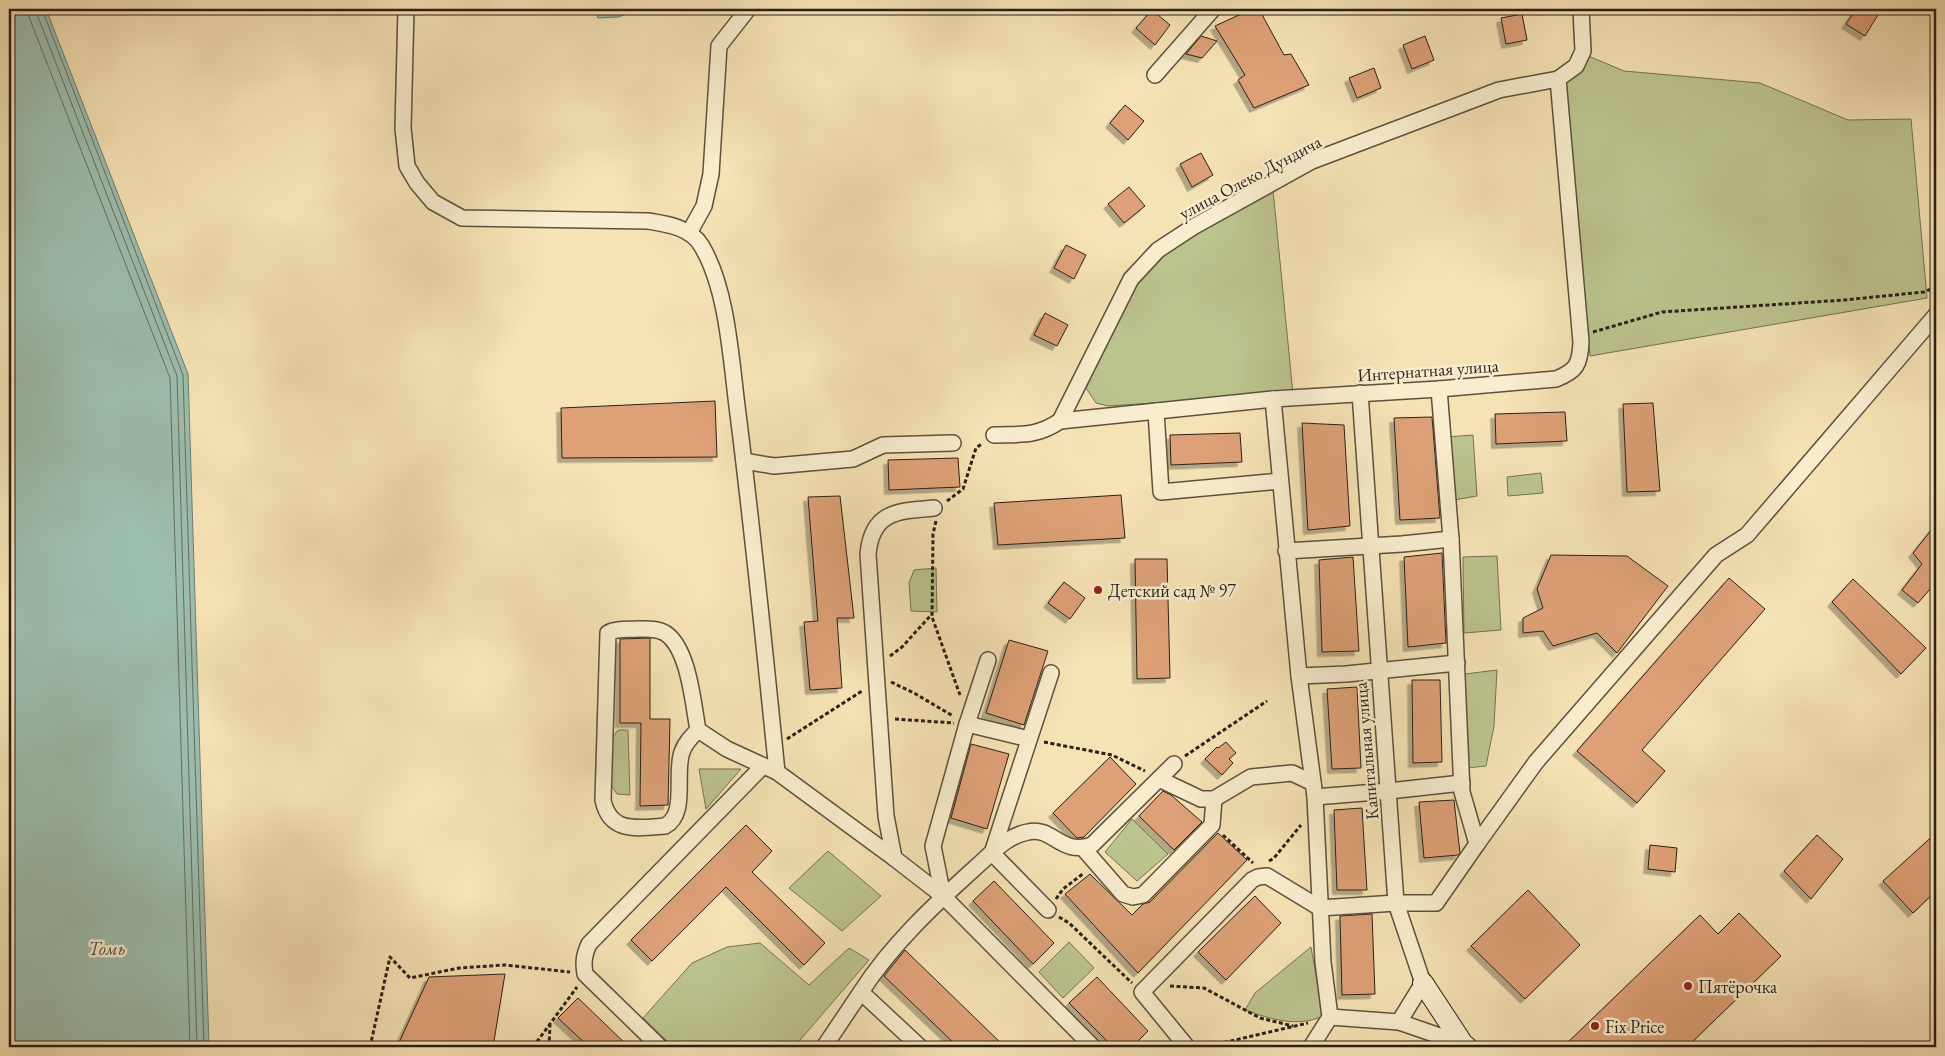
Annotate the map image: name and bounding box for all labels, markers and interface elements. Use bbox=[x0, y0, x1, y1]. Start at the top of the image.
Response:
street label: улица Олеко Дундича bbox=[1175, 129, 1326, 224]
street label: Интернатная улица bbox=[1356, 354, 1500, 386]
place label: Детский сад № 97 bbox=[1108, 579, 1236, 602]
marker: Детский сад № 97 bbox=[1092, 584, 1104, 596]
street label: Капитальная улица bbox=[1348, 680, 1383, 821]
water label: Томь bbox=[88, 936, 126, 961]
place label: Пятёрочка bbox=[1698, 975, 1778, 998]
marker: Пятёрочка bbox=[1682, 980, 1694, 992]
place label: Fix Price bbox=[1605, 1015, 1664, 1038]
marker: Fix Price bbox=[1589, 1020, 1601, 1032]

